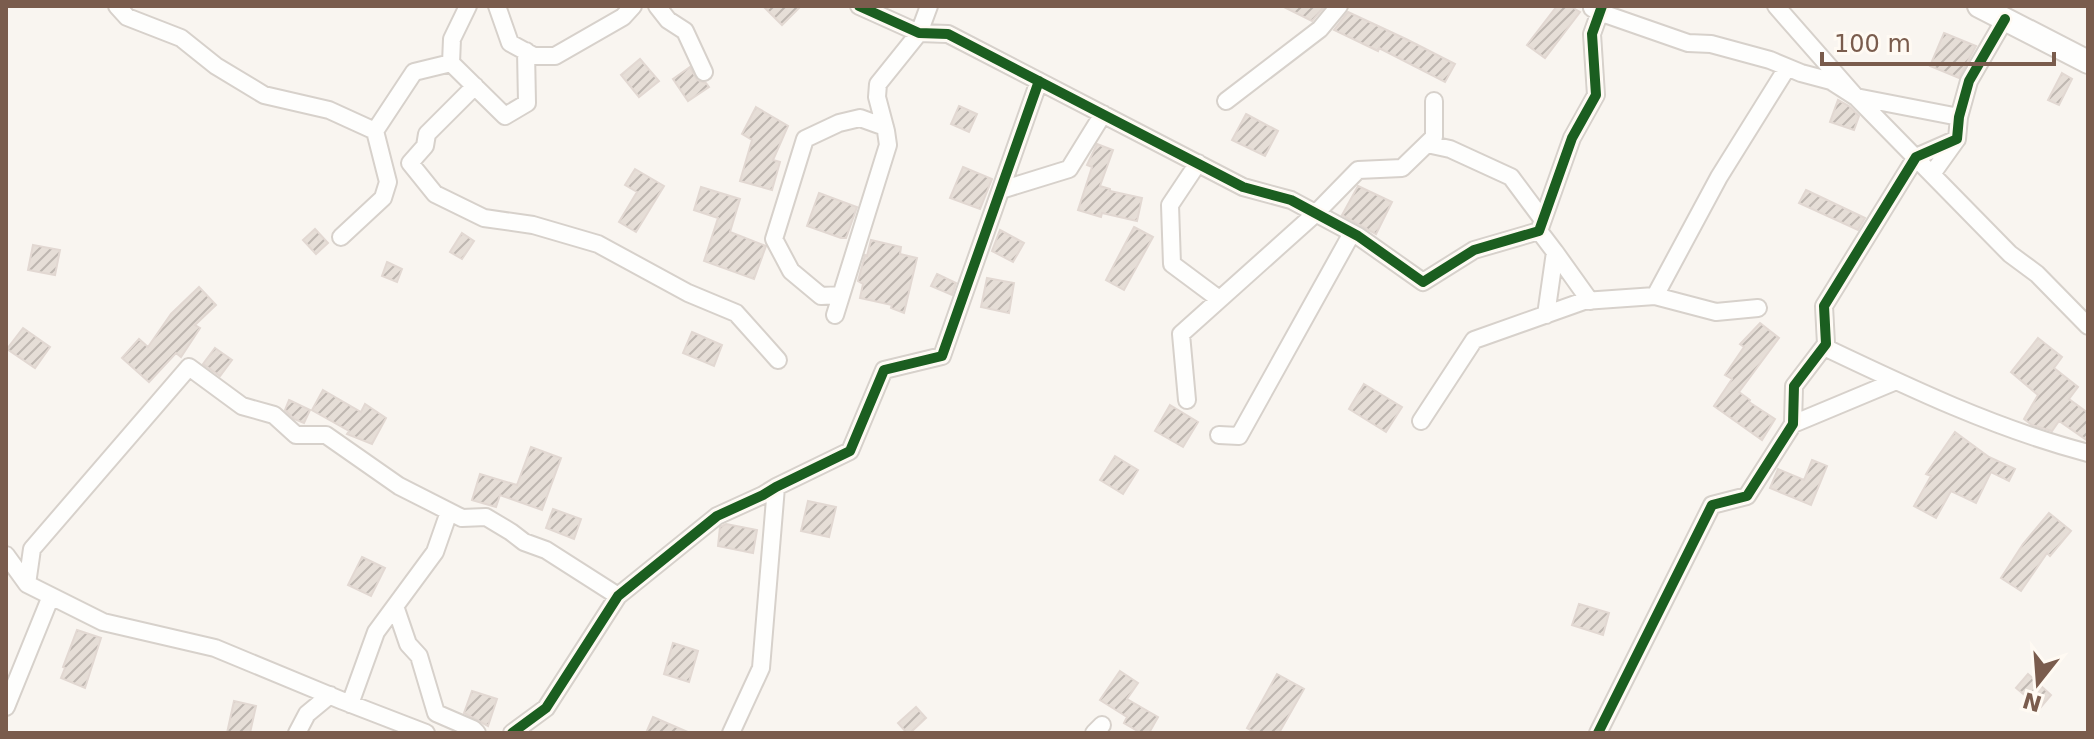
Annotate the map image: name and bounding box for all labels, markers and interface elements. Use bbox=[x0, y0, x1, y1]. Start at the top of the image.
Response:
scale bar bbox=[1822, 16, 2054, 66]
text: 100 m bbox=[1834, 30, 1911, 58]
north arrow bbox=[1998, 643, 2078, 723]
text: N bbox=[2020, 687, 2045, 716]

